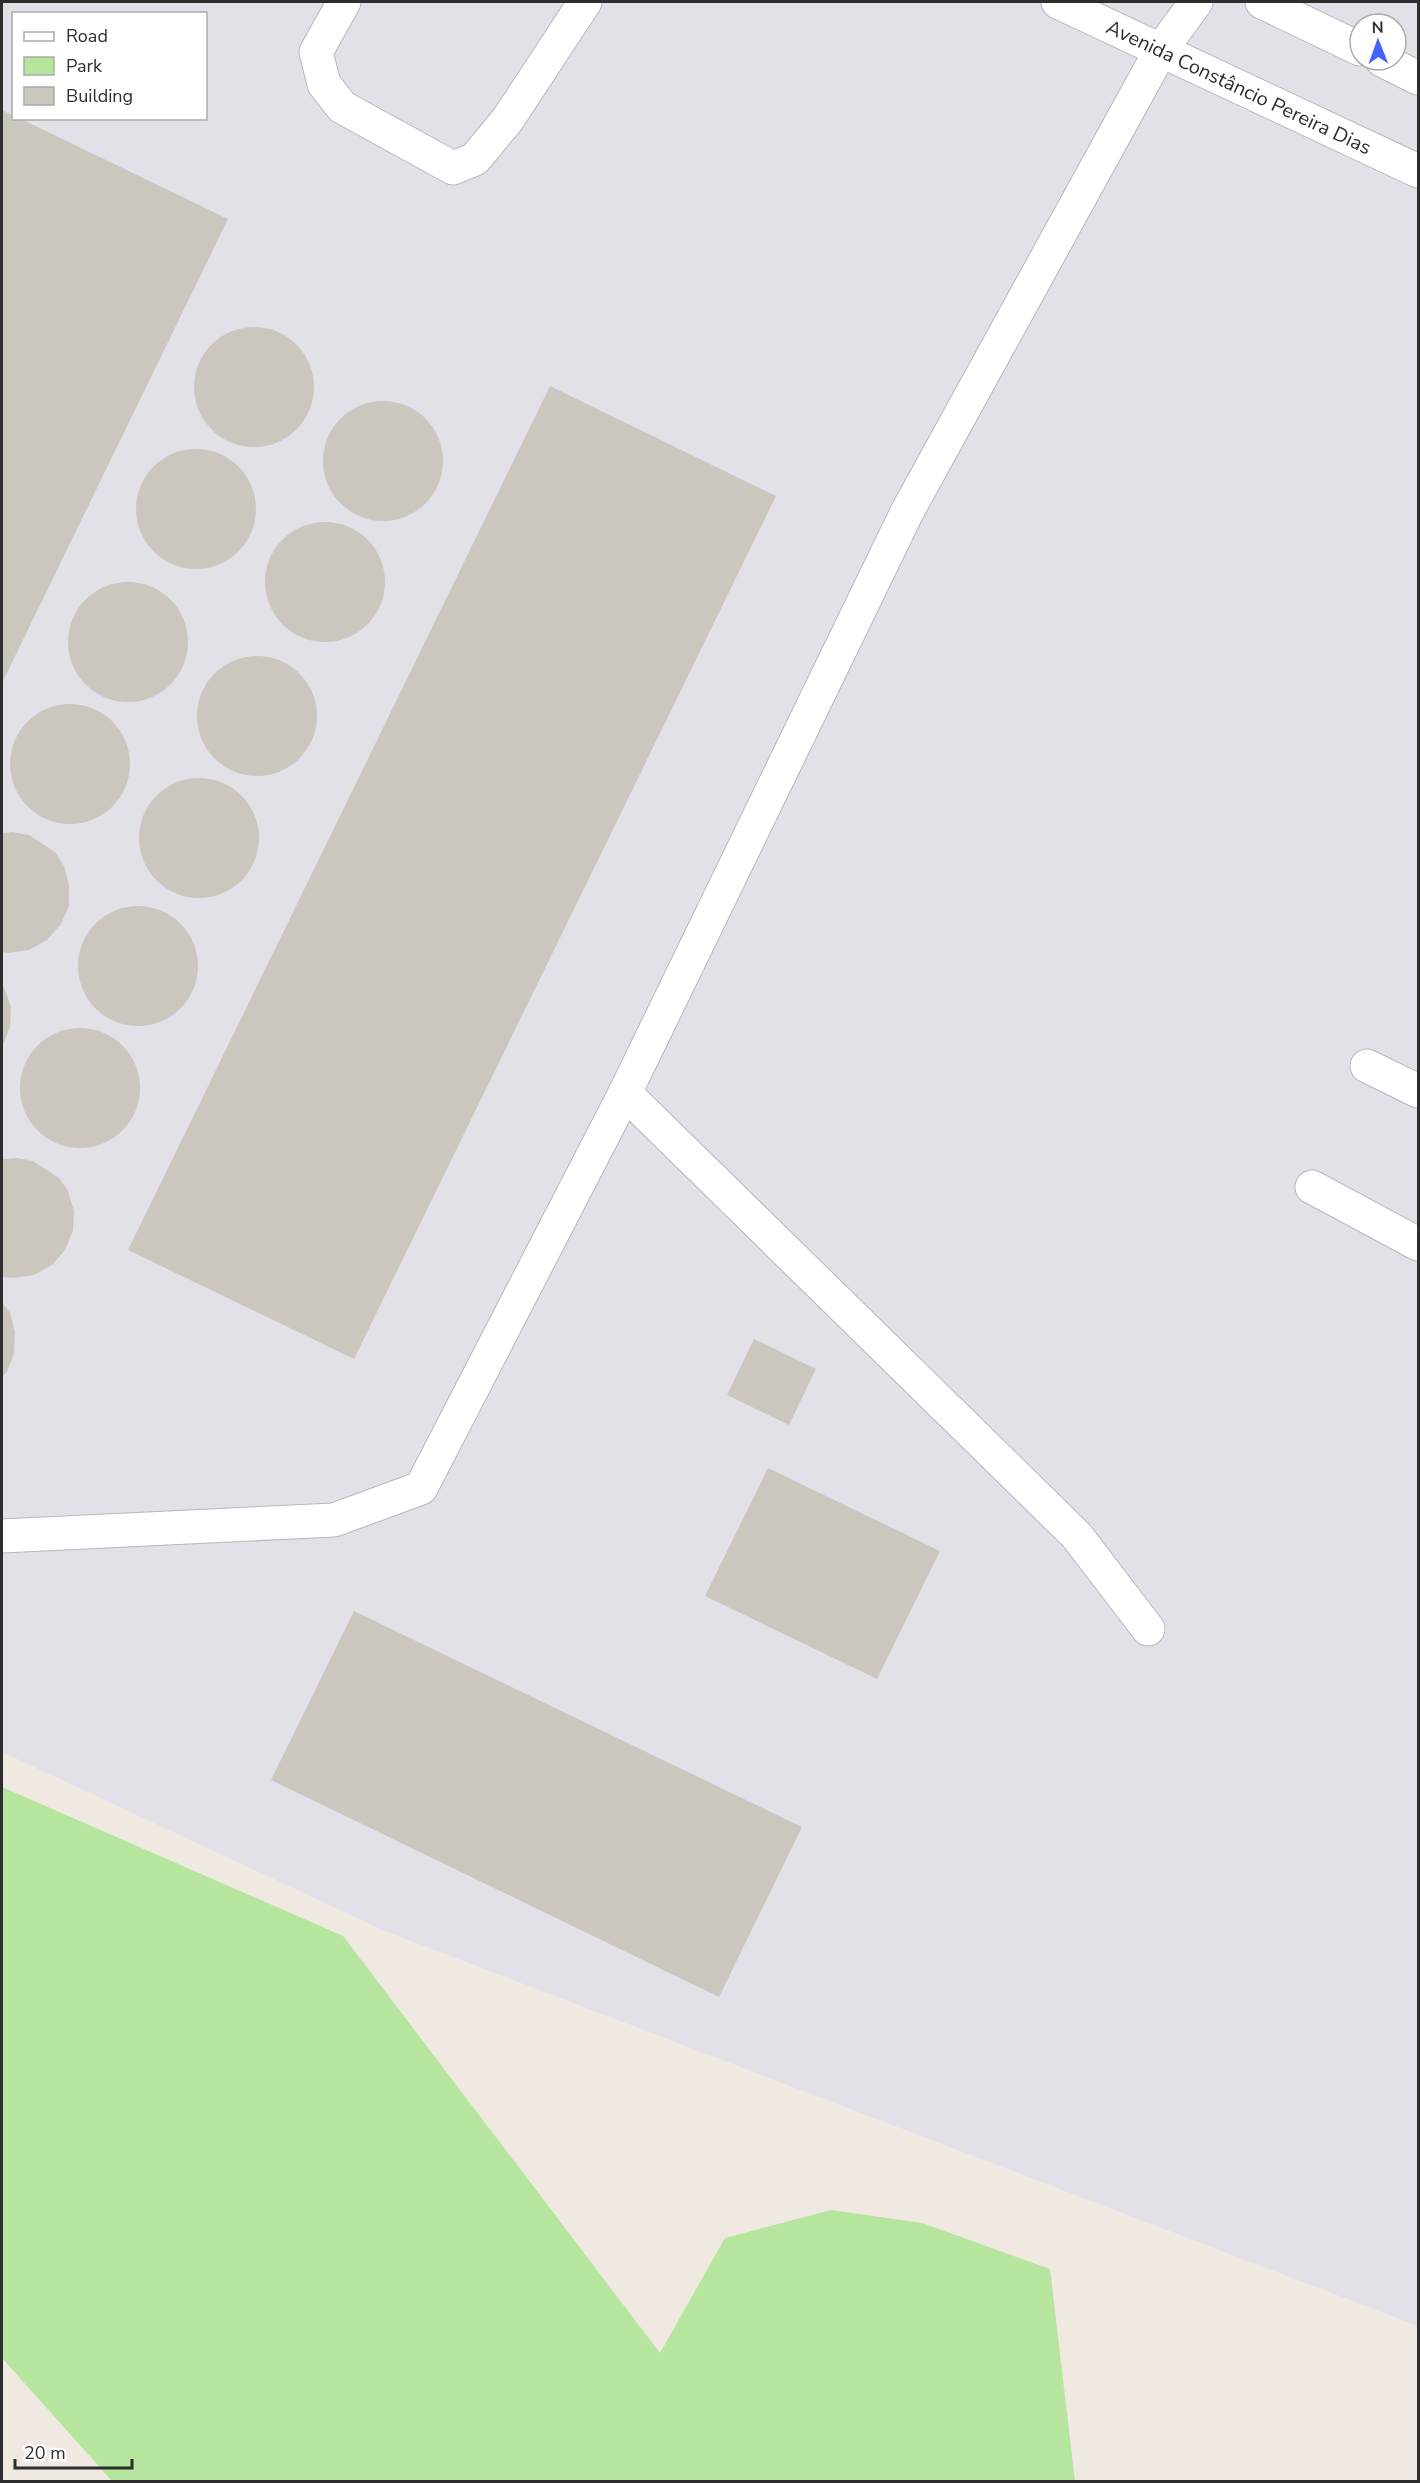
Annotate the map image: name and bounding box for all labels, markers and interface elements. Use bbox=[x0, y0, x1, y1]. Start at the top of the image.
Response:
legend bbox=[12, 12, 207, 120]
north arrow bbox=[1348, 12, 1408, 72]
street label: Avenida Constâncio Pereira Dias bbox=[1102, 14, 1376, 161]
text: N bbox=[1372, 17, 1384, 39]
text: Road bbox=[66, 24, 108, 48]
text: Park bbox=[66, 54, 103, 78]
text: Building bbox=[66, 84, 133, 108]
scale bar bbox=[15, 2432, 132, 2470]
text: 20 m bbox=[24, 2441, 66, 2465]

